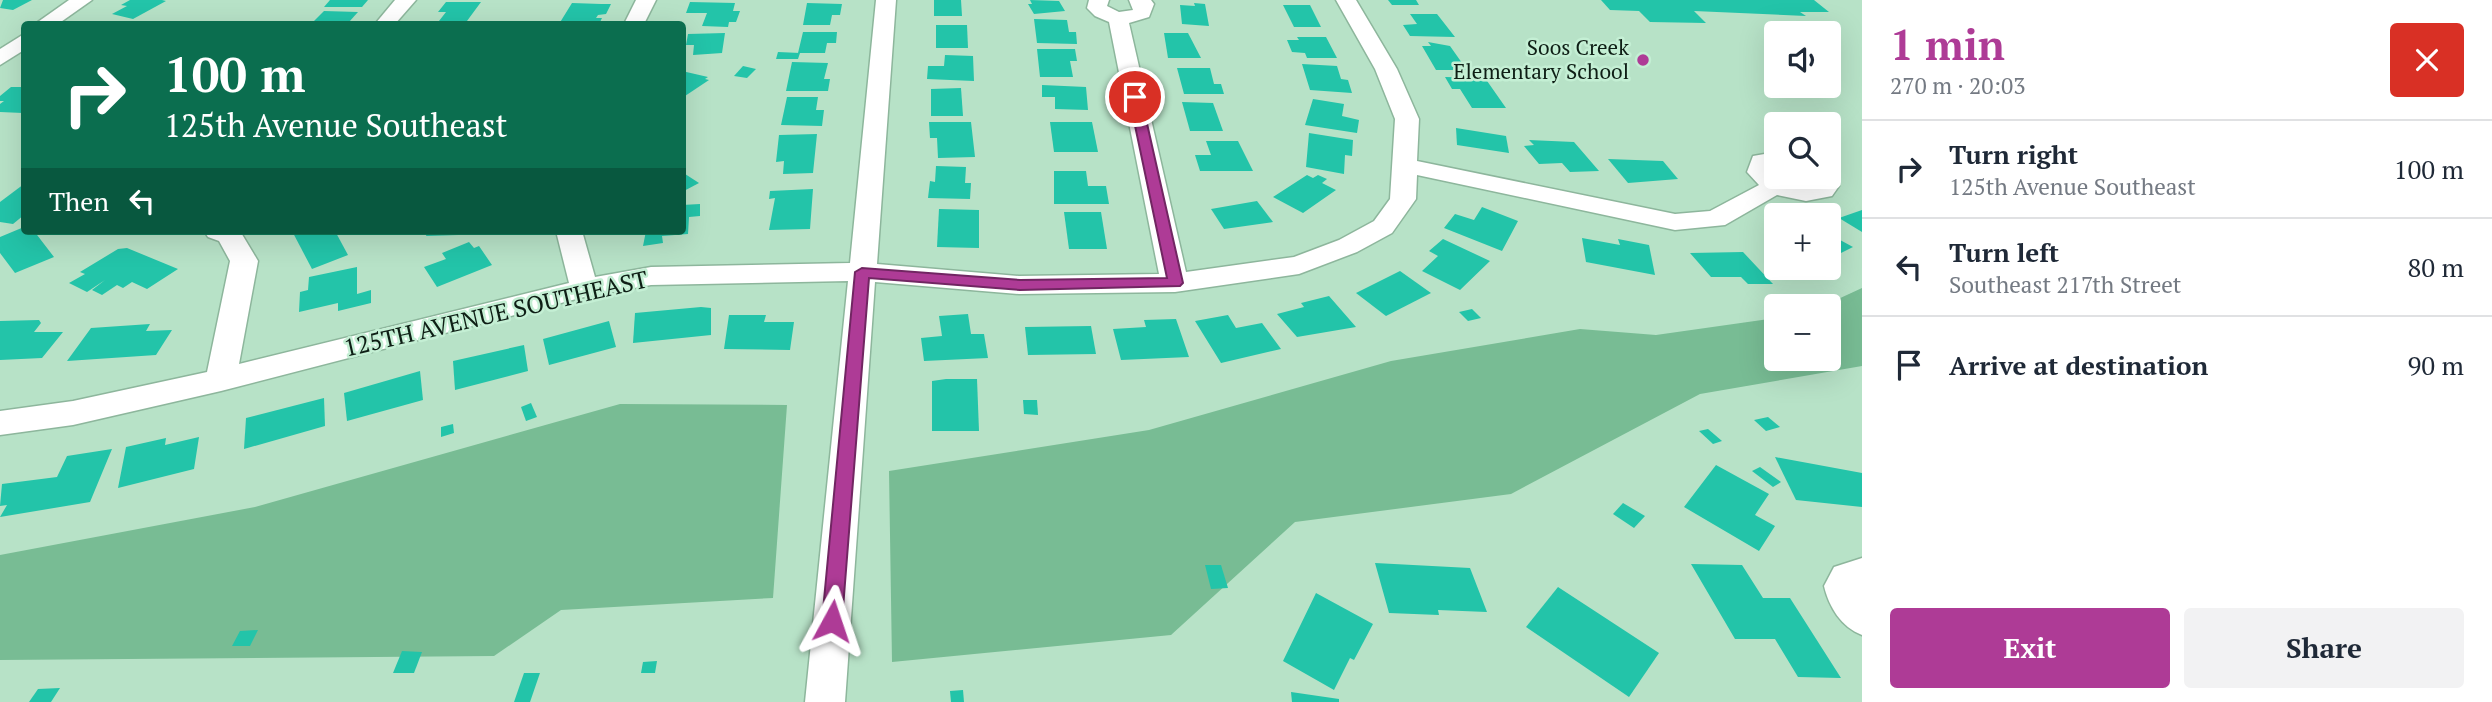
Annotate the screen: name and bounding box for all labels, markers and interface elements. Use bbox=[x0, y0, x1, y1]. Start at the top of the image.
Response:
text: 1 min bbox=[1890, 16, 2005, 72]
map controls bbox=[1764, 21, 1841, 371]
button: sound bbox=[1764, 21, 1841, 98]
button: close bbox=[2390, 23, 2464, 97]
place label: Soos Creek Elementary School bbox=[1453, 33, 1629, 85]
text: 100 m bbox=[164, 41, 306, 106]
icon: right bbox=[49, 49, 140, 140]
marker: Soos Creek Elementary School bbox=[1635, 52, 1651, 68]
pin bbox=[1105, 67, 1165, 127]
text: 270 m · 20:03 bbox=[1890, 70, 2025, 101]
icon: arrive bbox=[1116, 78, 1154, 116]
text: 125th Avenue Southeast bbox=[164, 104, 507, 146]
button: search bbox=[1764, 112, 1841, 189]
text: Turn right bbox=[1949, 137, 2078, 171]
icon: right bbox=[1890, 150, 1928, 188]
text: 100 m bbox=[2394, 152, 2464, 186]
text: 125th Avenue Southeast bbox=[1949, 171, 2196, 202]
icon: left bbox=[123, 182, 161, 220]
text: Then bbox=[49, 184, 109, 218]
button: + bbox=[1764, 203, 1841, 280]
text: Turn left bbox=[1949, 235, 2059, 269]
icon: left bbox=[1890, 248, 1928, 286]
text: 80 m bbox=[2408, 250, 2464, 284]
street label: 125TH AVENUE SOUTHEAST bbox=[341, 262, 651, 364]
text: Southeast 217th Street bbox=[1949, 269, 2181, 300]
button: − bbox=[1764, 294, 1841, 371]
icon: arrive bbox=[1890, 346, 1928, 384]
text: Arrive at destination bbox=[1949, 348, 2208, 382]
text: 90 m bbox=[2408, 348, 2464, 382]
position arrow bbox=[795, 584, 869, 658]
button: Exit bbox=[1890, 608, 2170, 688]
button: Share bbox=[2184, 608, 2464, 688]

